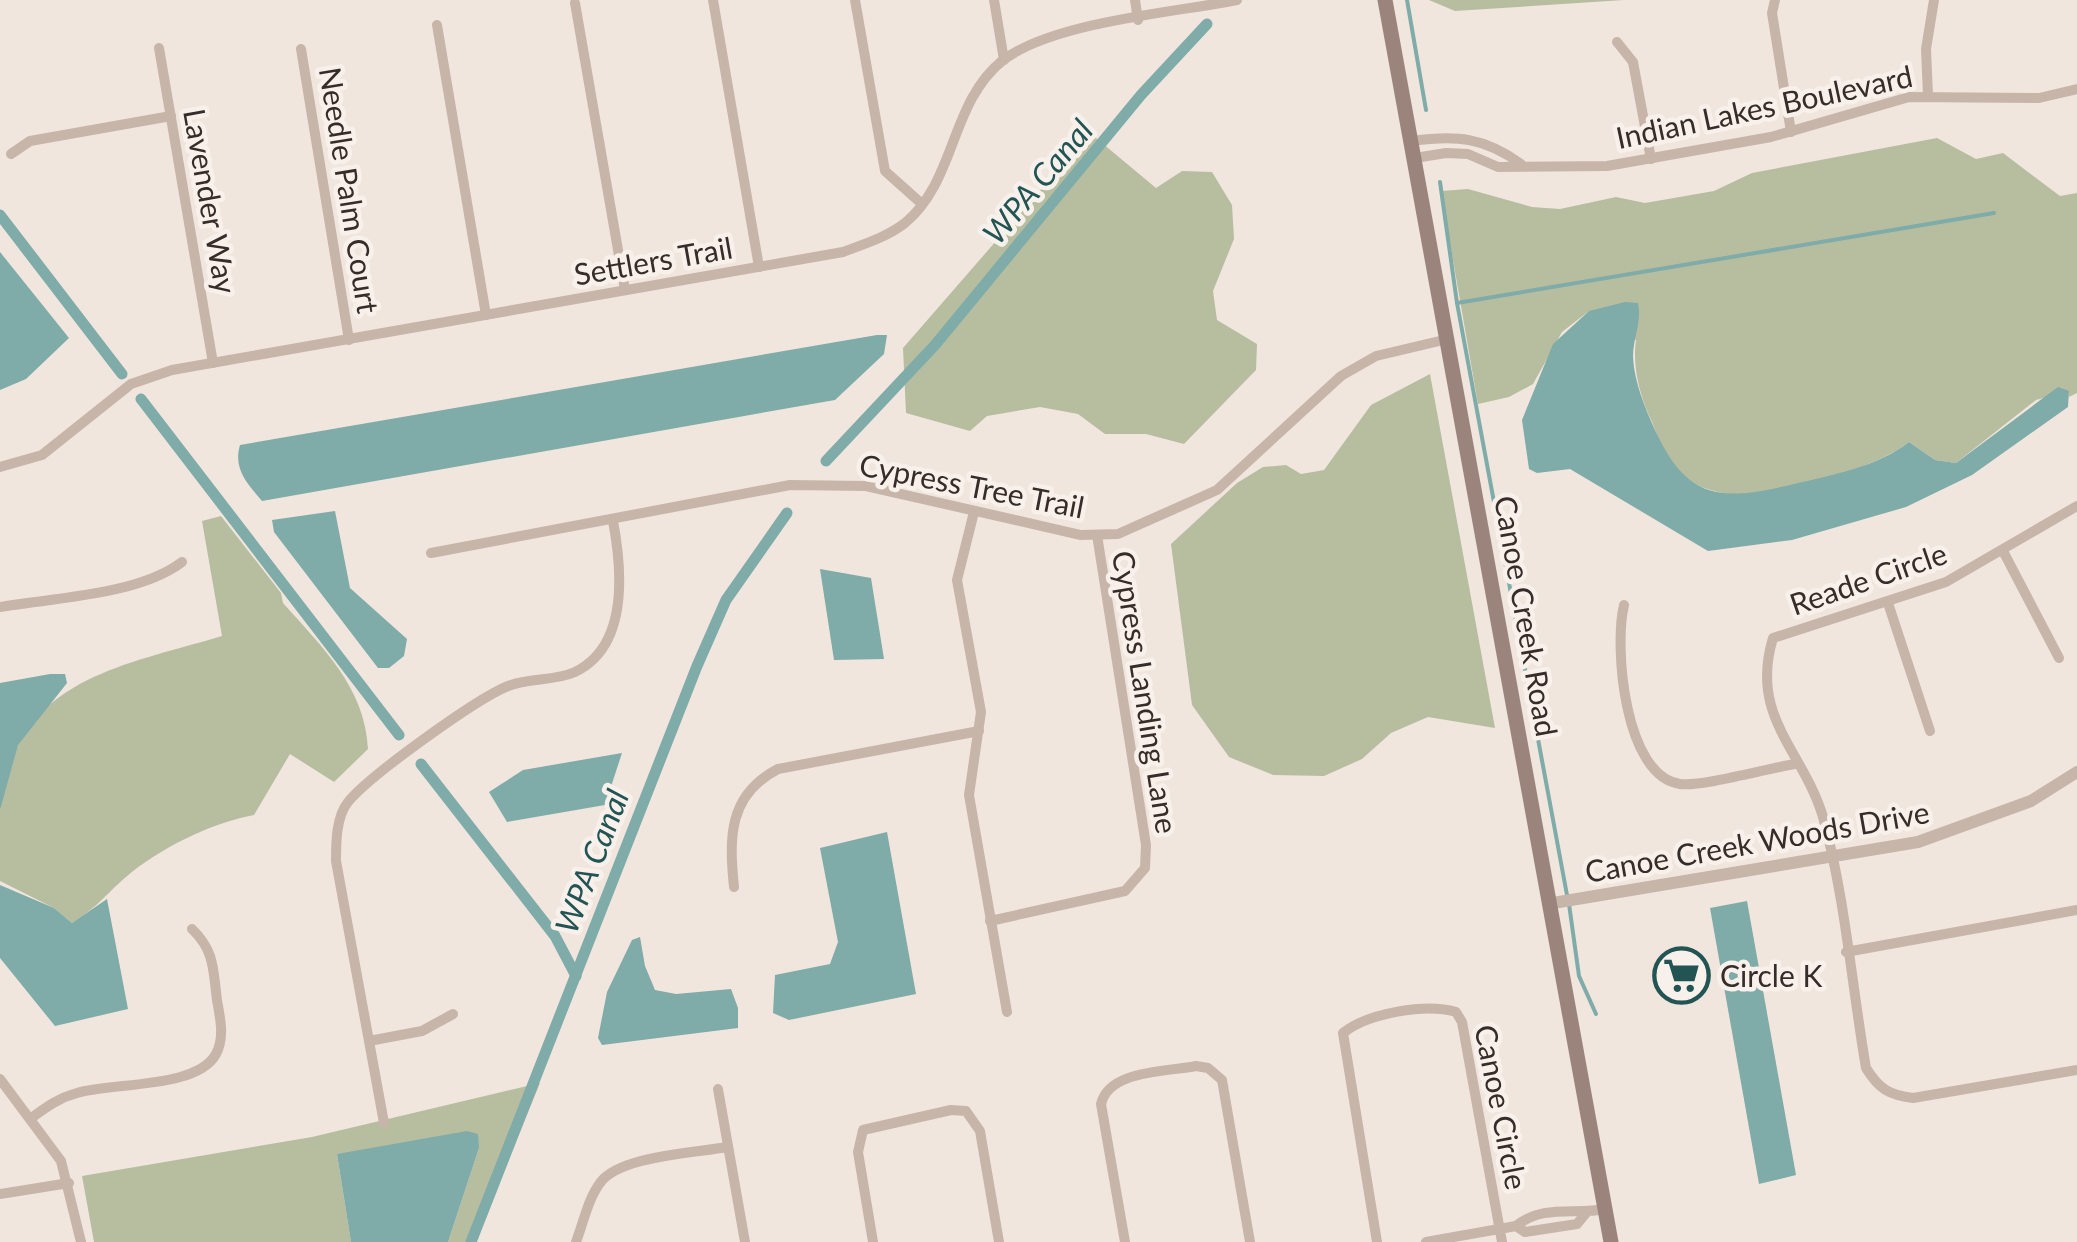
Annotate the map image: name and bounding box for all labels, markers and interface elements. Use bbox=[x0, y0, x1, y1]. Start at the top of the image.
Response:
street label: Indian Lakes Boulevard bbox=[1612, 57, 1916, 155]
street label: Needle Palm Court bbox=[313, 64, 387, 316]
street label: Lavender Way bbox=[177, 106, 245, 297]
water label: WPA Canal bbox=[974, 111, 1100, 251]
street label: Settlers Trail bbox=[571, 228, 735, 292]
street label: Cypress Tree Trail bbox=[857, 446, 1087, 524]
street label: Canoe Creek Road bbox=[1488, 493, 1566, 739]
street label: Reade Circle bbox=[1785, 534, 1951, 622]
street label: Cypress Landing Lane bbox=[1106, 548, 1186, 836]
water label: WPA Canal bbox=[546, 784, 636, 938]
street label: Canoe Creek Woods Drive bbox=[1582, 793, 1932, 889]
supermarket icon: Circle K bbox=[1651, 945, 1711, 1005]
place label: Circle K bbox=[1720, 957, 1822, 993]
street label: Canoe Circle bbox=[1468, 1022, 1536, 1192]

